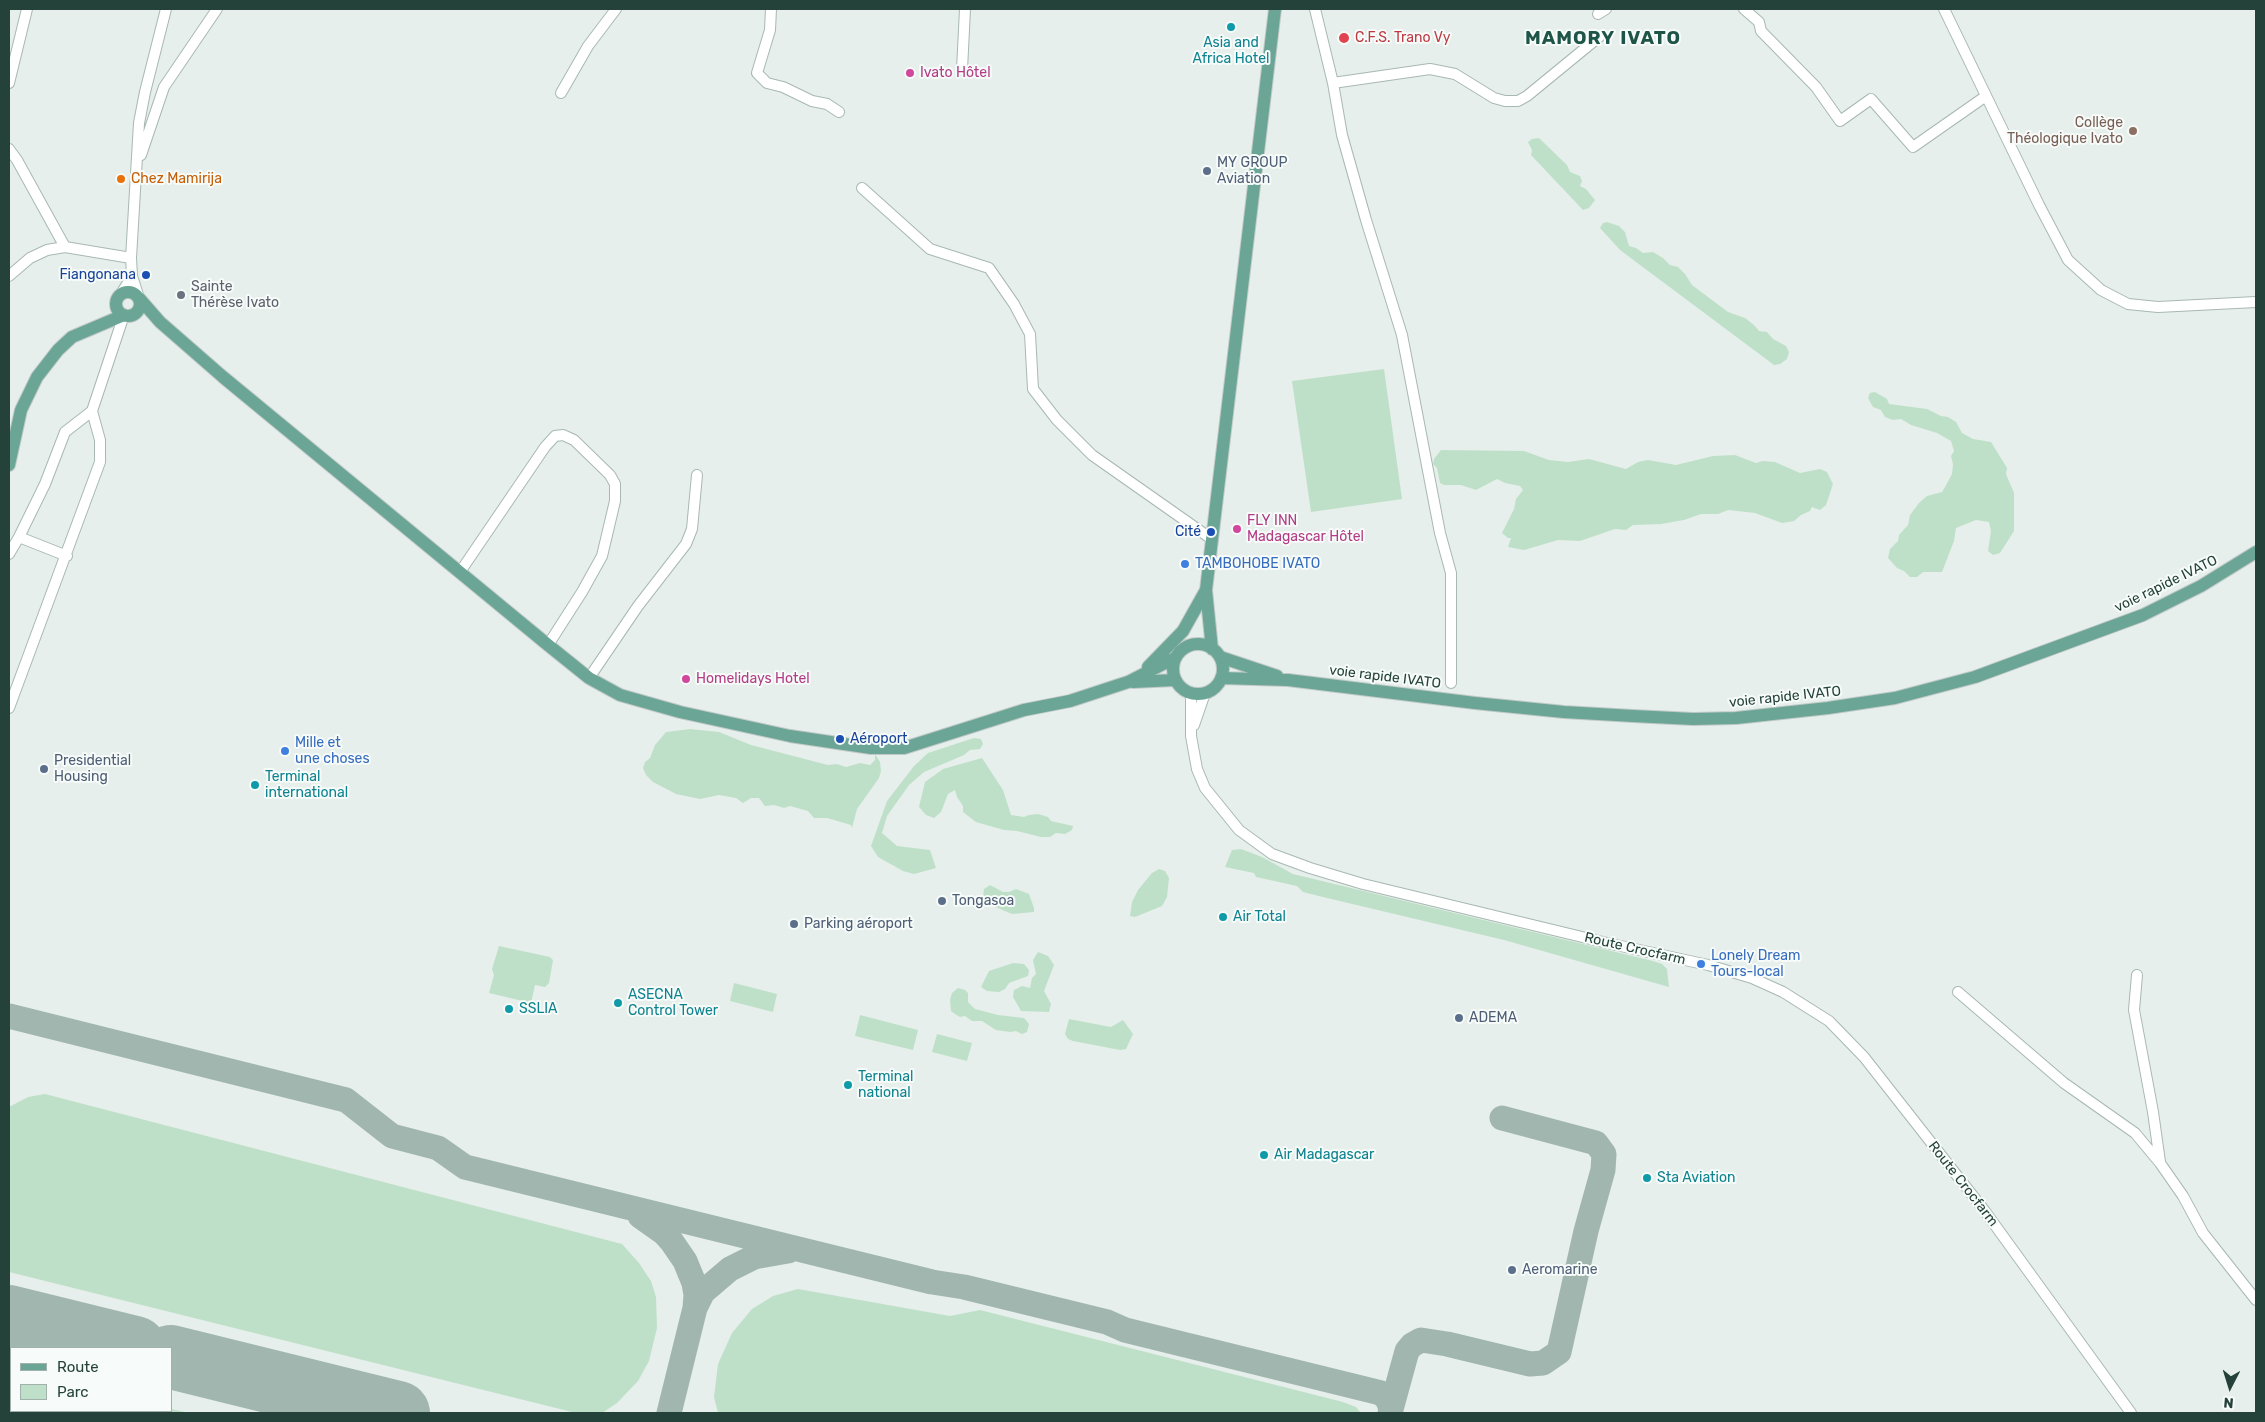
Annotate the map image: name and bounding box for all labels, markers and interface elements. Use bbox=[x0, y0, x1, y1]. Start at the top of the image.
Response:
marker: Asia and Africa Hotel bbox=[1225, 21, 1237, 33]
district label: MAMORY IVATO bbox=[1523, 28, 1683, 50]
place label: C.F.S. Trano Vy bbox=[1355, 30, 1450, 46]
marker: C.F.S. Trano Vy bbox=[1337, 31, 1351, 45]
place label: Asia and Africa Hotel bbox=[1193, 35, 1269, 68]
place label: Ivato Hôtel bbox=[920, 65, 991, 81]
marker: Ivato Hôtel bbox=[904, 67, 916, 79]
place label: Collège Théologique Ivato bbox=[2007, 115, 2123, 148]
marker: Collège Théologique Ivato bbox=[2127, 125, 2139, 137]
place label: MY GROUP Aviation bbox=[1217, 155, 1288, 188]
marker: MY GROUP Aviation bbox=[1201, 165, 1213, 177]
place label: Chez Mamirija bbox=[131, 171, 222, 187]
marker: Chez Mamirija bbox=[115, 173, 127, 185]
place label: Fiangonana bbox=[59, 267, 136, 283]
marker: Fiangonana bbox=[140, 269, 152, 281]
place label: Sainte Thérèse Ivato bbox=[191, 279, 279, 312]
marker: Sainte Thérèse Ivato bbox=[175, 289, 187, 301]
place label: FLY INN Madagascar Hôtel bbox=[1247, 513, 1364, 546]
marker: FLY INN Madagascar Hôtel bbox=[1231, 523, 1243, 535]
place label: Cité bbox=[1175, 524, 1201, 540]
marker: Cité bbox=[1205, 526, 1217, 538]
street label: voie rapide IVATO bbox=[2112, 552, 2220, 616]
place label: TAMBOHOBE IVATO bbox=[1195, 556, 1320, 572]
marker: TAMBOHOBE IVATO bbox=[1179, 558, 1191, 570]
street label: voie rapide IVATO bbox=[1328, 662, 1442, 692]
place label: Homelidays Hotel bbox=[696, 671, 810, 687]
marker: Homelidays Hotel bbox=[680, 673, 692, 685]
street label: voie rapide IVATO bbox=[1728, 683, 1842, 711]
place label: Aéroport bbox=[850, 731, 908, 747]
marker: Aéroport bbox=[834, 733, 846, 745]
place label: Mille et une choses bbox=[295, 735, 370, 768]
marker: Mille et une choses bbox=[279, 745, 291, 757]
place label: Presidential Housing bbox=[54, 753, 131, 786]
marker: Presidential Housing bbox=[38, 763, 50, 775]
place label: Terminal international bbox=[265, 769, 348, 802]
marker: Terminal international bbox=[249, 779, 261, 791]
place label: Tongasoa bbox=[952, 893, 1014, 909]
marker: Tongasoa bbox=[936, 895, 948, 907]
place label: Air Total bbox=[1233, 909, 1286, 925]
marker: Air Total bbox=[1217, 911, 1229, 923]
place label: Parking aéroport bbox=[804, 916, 913, 932]
marker: Parking aéroport bbox=[788, 918, 800, 930]
street label: Route Crocfarm bbox=[1583, 929, 1687, 969]
place label: Lonely Dream Tours-local bbox=[1711, 948, 1800, 980]
marker: Lonely Dream Tours-local bbox=[1695, 958, 1707, 970]
place label: ASECNA Control Tower bbox=[628, 987, 718, 1020]
marker: ASECNA Control Tower bbox=[612, 997, 624, 1009]
place label: SSLIA bbox=[519, 1001, 557, 1017]
marker: SSLIA bbox=[503, 1003, 515, 1015]
place label: ADEMA bbox=[1469, 1010, 1517, 1026]
marker: ADEMA bbox=[1453, 1012, 1465, 1024]
place label: Terminal national bbox=[858, 1069, 913, 1102]
marker: Terminal national bbox=[842, 1079, 854, 1091]
street label: Route Crocfarm bbox=[1925, 1138, 2001, 1230]
place label: Air Madagascar bbox=[1274, 1147, 1374, 1163]
marker: Air Madagascar bbox=[1258, 1149, 1270, 1161]
place label: Sta Aviation bbox=[1657, 1170, 1735, 1186]
marker: Sta Aviation bbox=[1641, 1172, 1653, 1184]
place label: Aeromarine bbox=[1522, 1262, 1598, 1278]
marker: Aeromarine bbox=[1506, 1264, 1518, 1276]
legend bbox=[10, 1347, 172, 1412]
text: Route bbox=[57, 1358, 99, 1376]
north arrow bbox=[2205, 1362, 2255, 1412]
text: Parc bbox=[57, 1383, 89, 1401]
text: N bbox=[2223, 1394, 2234, 1411]

